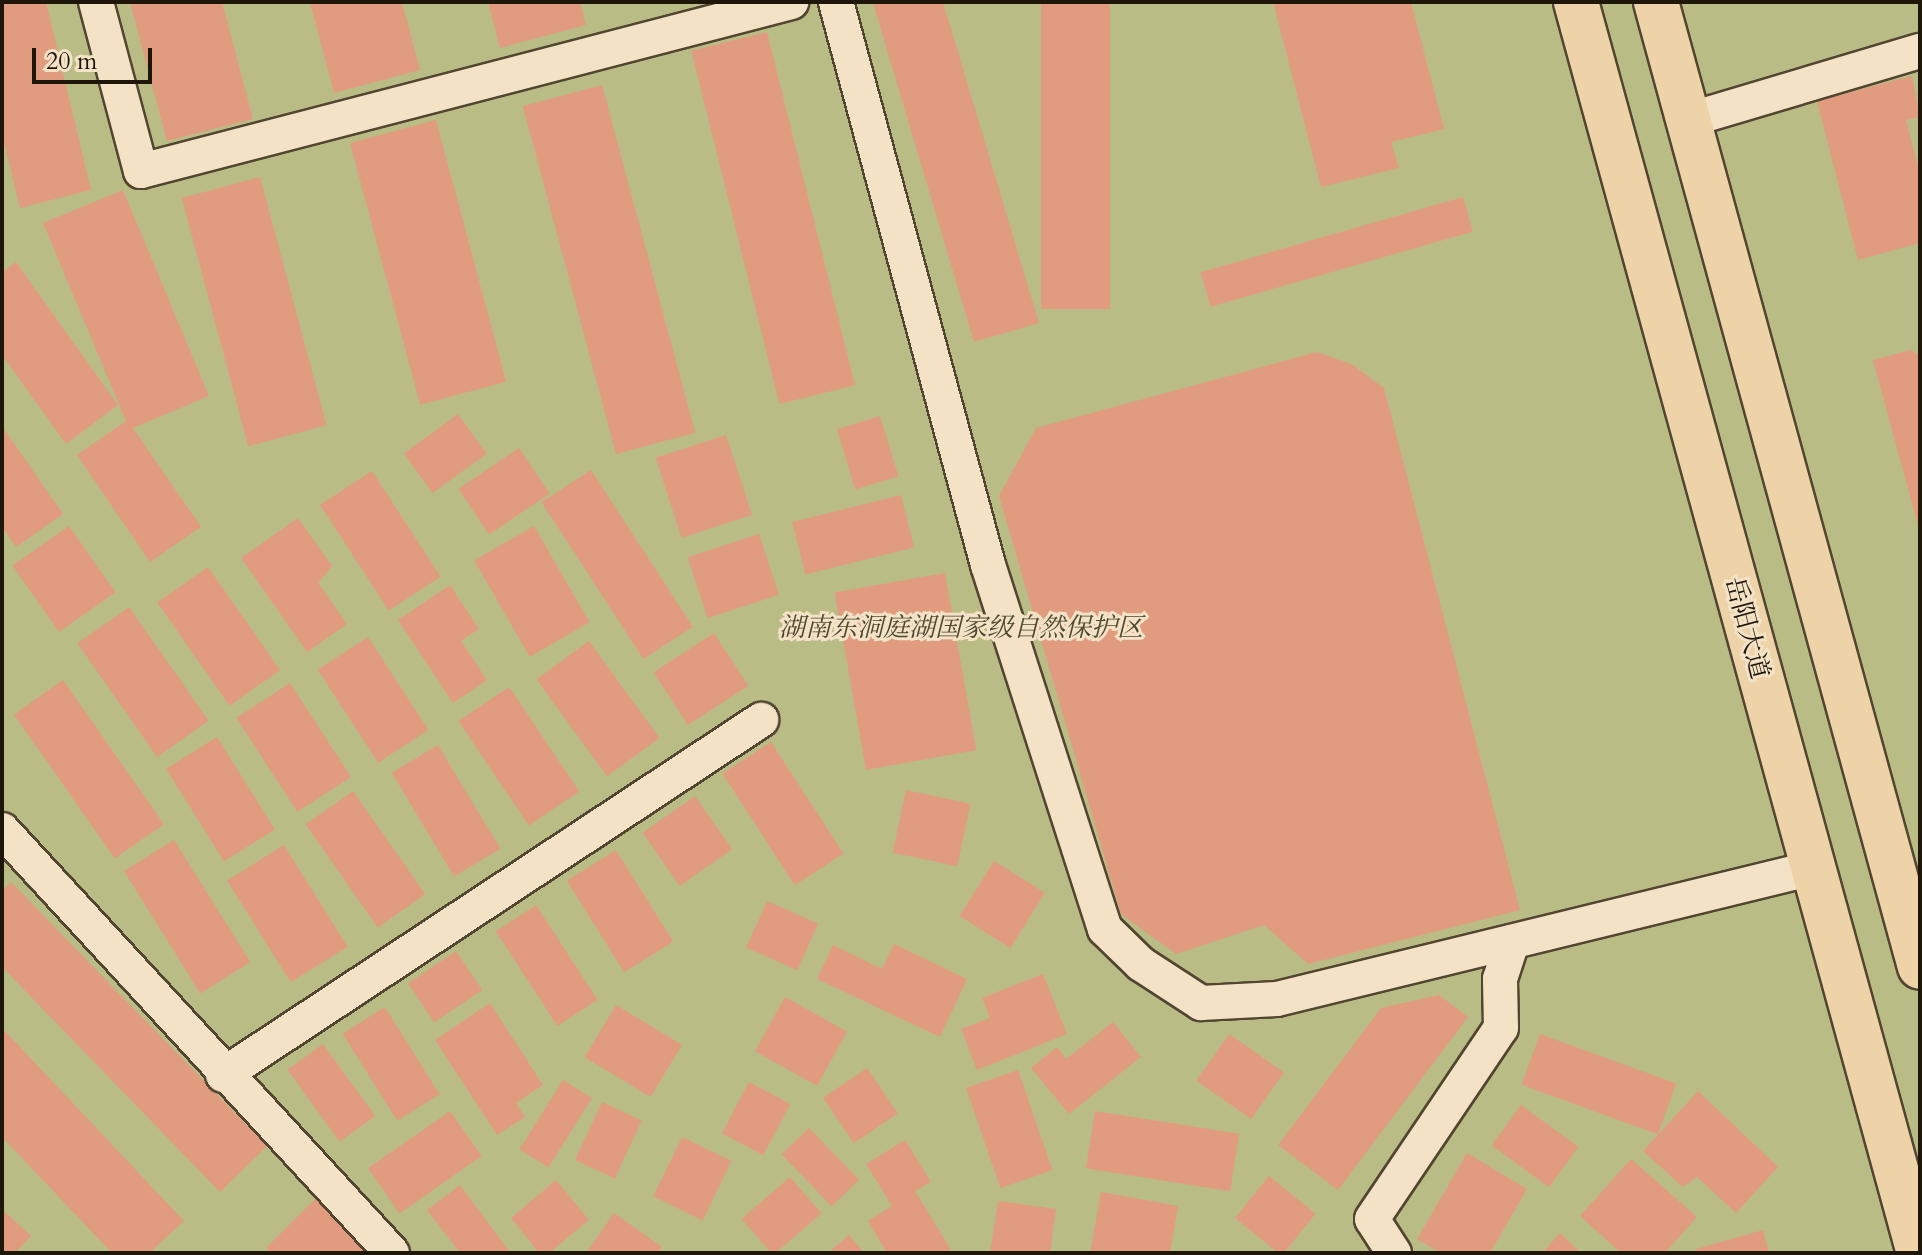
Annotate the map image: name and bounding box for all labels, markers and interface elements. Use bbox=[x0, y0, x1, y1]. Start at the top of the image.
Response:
scale bar bbox=[36, 32, 156, 82]
text: 20 m bbox=[46, 45, 97, 78]
street label: 岳阳大道 bbox=[1718, 574, 1776, 682]
park label: 湖南东洞庭湖国家级自然保护区 bbox=[779, 612, 1143, 644]

